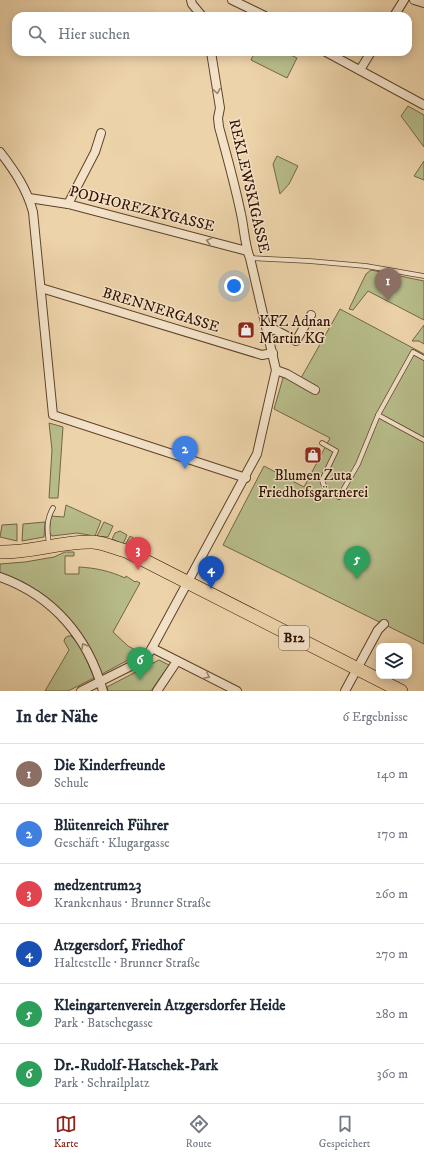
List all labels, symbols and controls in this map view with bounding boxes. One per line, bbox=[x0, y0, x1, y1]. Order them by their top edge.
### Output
search box bbox=[12, 12, 412, 56]
icon: search bbox=[26, 23, 48, 45]
text: Hier suchen bbox=[58, 25, 130, 44]
one-way arrow bbox=[212, 87, 221, 94]
street label: REKLEWSKIGASSE bbox=[224, 117, 274, 255]
street label: PODHOREZKYGASSE bbox=[67, 182, 217, 236]
one-way arrow bbox=[206, 237, 213, 246]
pin: 1 bbox=[375, 268, 401, 301]
your location bbox=[224, 276, 244, 296]
street label: BRENNERGASSE bbox=[100, 283, 222, 337]
place label: KFZ Adnan Martin KG bbox=[259, 312, 331, 348]
shop icon: KFZ Adnan Martin KG bbox=[236, 320, 256, 340]
pin: 2 bbox=[172, 436, 198, 469]
shop icon: Blumen Zuta Friedhofsgärtnerei bbox=[303, 445, 323, 465]
place label: Blumen Zuta Friedhofsgärtnerei bbox=[258, 466, 368, 502]
pin: 3 bbox=[125, 537, 151, 570]
pin: 5 bbox=[344, 546, 370, 579]
pin: 4 bbox=[198, 556, 224, 589]
road number: B12 bbox=[279, 626, 309, 650]
one-way arrow bbox=[81, 643, 89, 650]
map controls bbox=[376, 643, 412, 679]
button: layers bbox=[376, 643, 412, 679]
pin: 6 bbox=[127, 647, 153, 680]
one-way arrow bbox=[203, 671, 210, 679]
text: In der Nähe bbox=[16, 706, 98, 728]
text: 6 Ergebnisse bbox=[342, 709, 408, 725]
text: Die Kinderfreunde bbox=[54, 756, 165, 775]
text: 1 bbox=[27, 766, 31, 782]
text: 140 m bbox=[376, 766, 408, 782]
text: Schule bbox=[54, 775, 89, 791]
text: Blütenreich Führer bbox=[54, 816, 169, 835]
text: 2 bbox=[26, 826, 32, 842]
text: 170 m bbox=[377, 826, 408, 842]
text: Geschäft · Klugargasse bbox=[54, 835, 170, 851]
text: medzentrum23 bbox=[54, 876, 141, 895]
text: 3 bbox=[27, 886, 31, 902]
text: 260 m bbox=[375, 886, 408, 902]
text: Krankenhaus · Brunner Straße bbox=[54, 895, 211, 911]
text: Atzgersdorf, Friedhof bbox=[54, 936, 183, 955]
text: 4 bbox=[25, 946, 33, 962]
text: 270 m bbox=[376, 946, 408, 962]
text: Haltestelle · Brunner Straße bbox=[54, 955, 200, 971]
text: Kleingartenverein Atzgersdorfer Heide bbox=[54, 996, 286, 1015]
text: 5 bbox=[26, 1006, 32, 1022]
text: 280 m bbox=[376, 1006, 408, 1022]
text: Park · Batschegasse bbox=[54, 1015, 153, 1031]
text: Dr.-Rudolf-Hatschek-Park bbox=[54, 1056, 218, 1075]
text: 6 bbox=[26, 1066, 32, 1082]
text: 360 m bbox=[377, 1066, 408, 1082]
text: Park · Schrailplatz bbox=[54, 1075, 150, 1091]
tab: Karte bbox=[54, 1113, 78, 1151]
tab: Route bbox=[186, 1113, 212, 1151]
tab: Gespeichert bbox=[319, 1113, 370, 1151]

